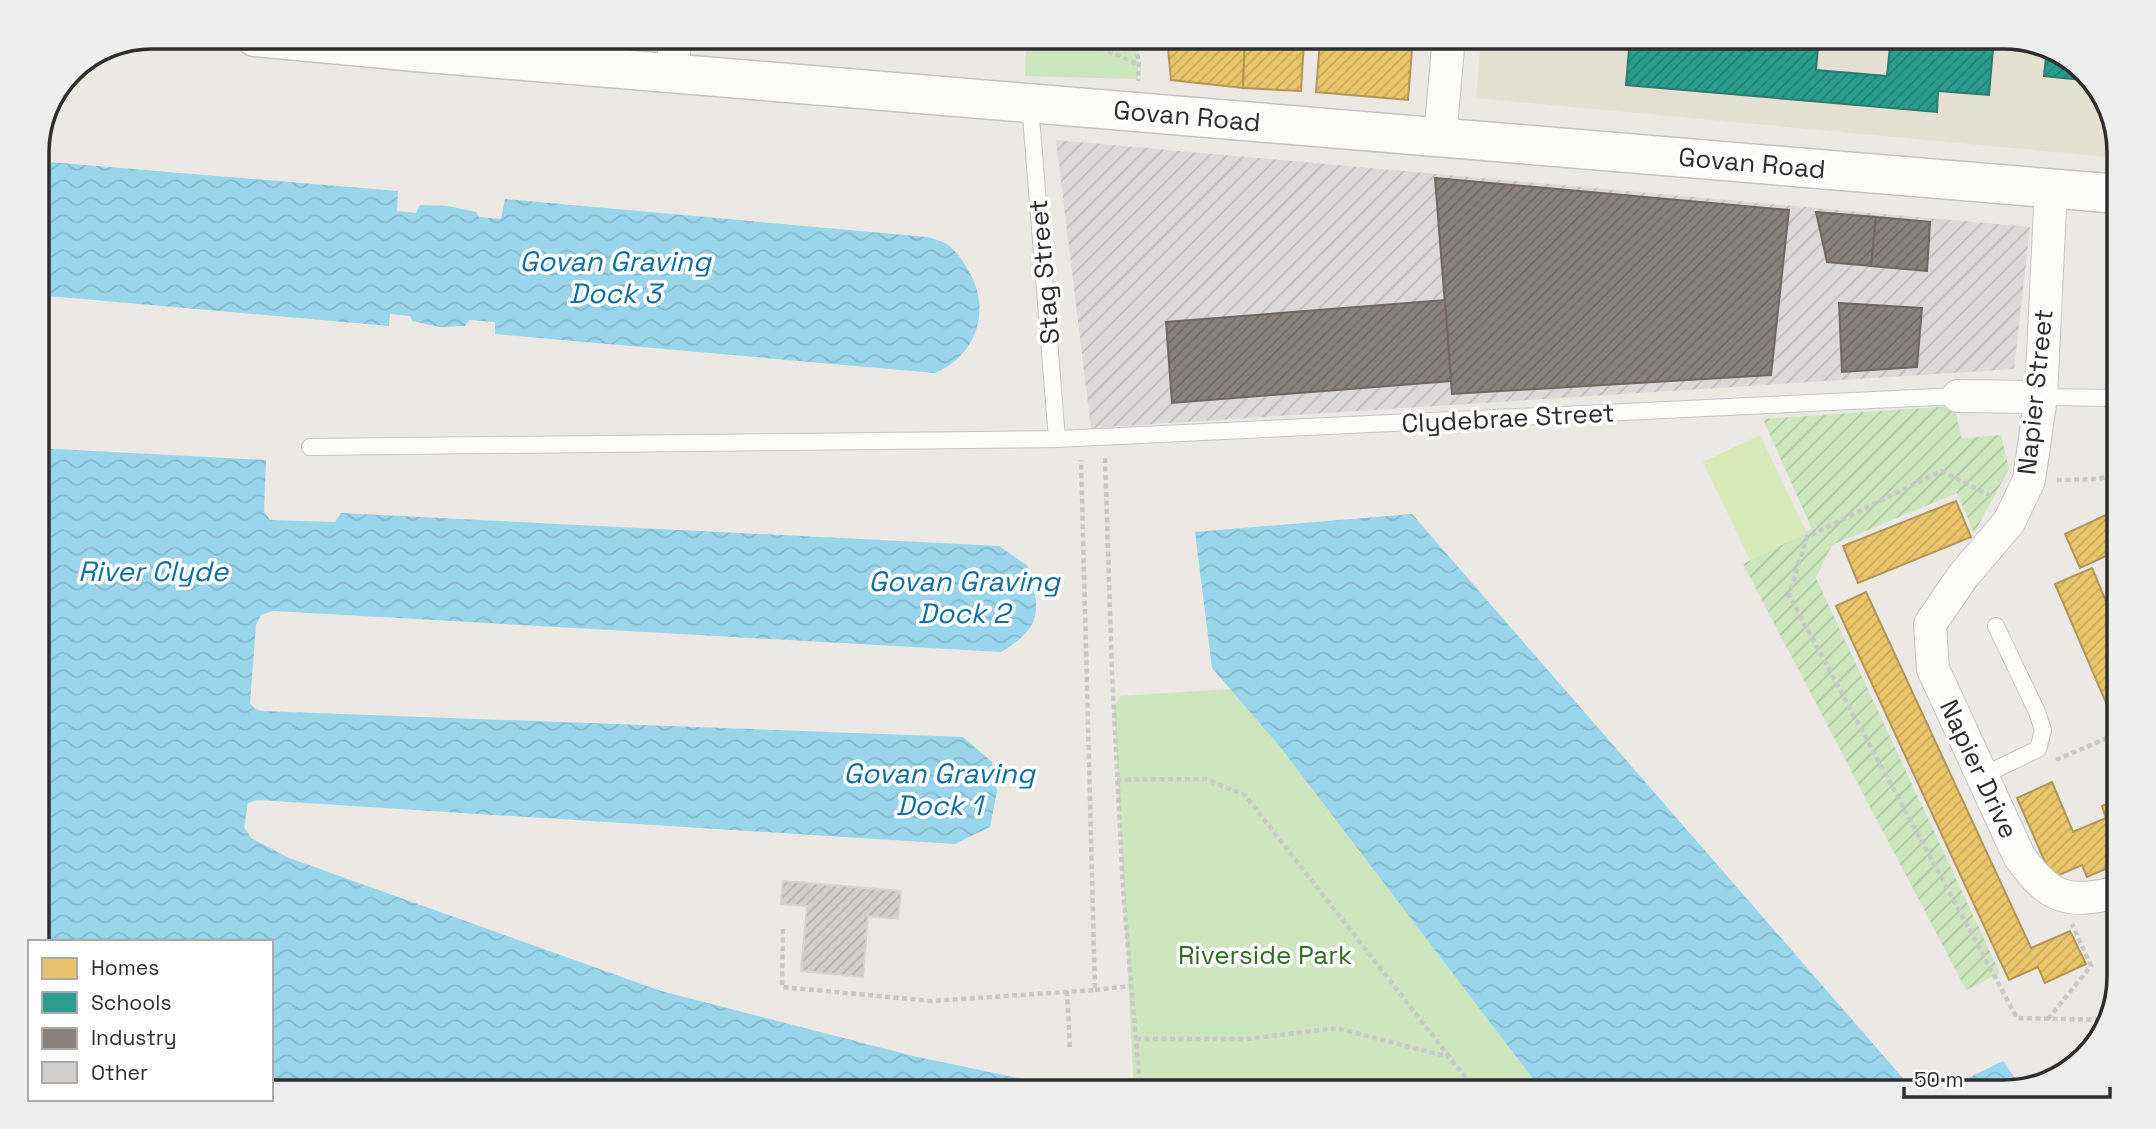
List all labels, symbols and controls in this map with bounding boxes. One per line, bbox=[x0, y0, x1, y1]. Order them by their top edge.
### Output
street label: Govan Road bbox=[1112, 93, 1262, 139]
street label: Govan Road bbox=[1677, 140, 1827, 186]
street label: Stag Street bbox=[1021, 198, 1067, 346]
water label: Govan Graving Dock 3 bbox=[519, 243, 713, 311]
street label: Napier Street bbox=[2009, 307, 2061, 477]
street label: Clydebrae Street bbox=[1401, 395, 1615, 441]
water label: River Clyde bbox=[78, 553, 229, 589]
water label: Govan Graving Dock 2 bbox=[868, 563, 1062, 631]
street label: Napier Drive bbox=[1932, 694, 2026, 844]
water label: Govan Graving Dock 1 bbox=[843, 755, 1037, 823]
park label: Riverside Park bbox=[1178, 938, 1352, 972]
legend bbox=[28, 940, 273, 1101]
text: Homes bbox=[91, 954, 159, 981]
text: Schools bbox=[91, 989, 171, 1016]
text: Industry bbox=[91, 1024, 177, 1051]
scale bar bbox=[1904, 1056, 2110, 1100]
text: Other bbox=[91, 1059, 148, 1086]
text: 50 m bbox=[1914, 1066, 1964, 1093]

